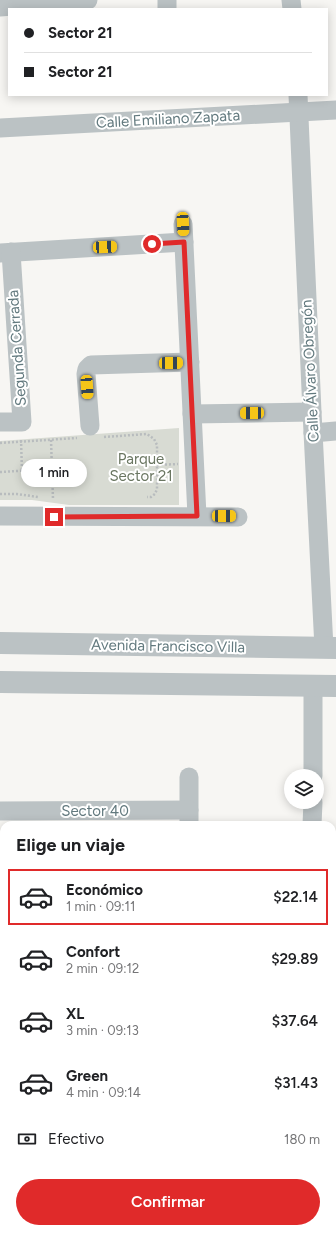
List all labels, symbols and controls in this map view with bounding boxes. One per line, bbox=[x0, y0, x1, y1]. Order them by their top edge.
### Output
text: Sector 21 bbox=[48, 24, 113, 42]
text: Sector 21 bbox=[48, 63, 113, 81]
street label: Calle Emiliano Zapata bbox=[95, 106, 241, 132]
car bbox=[176, 212, 190, 236]
route start bbox=[143, 235, 161, 253]
car bbox=[93, 240, 117, 254]
street label: Segunda Cerrada bbox=[4, 289, 30, 407]
street label: Calle Álvaro Obregón bbox=[297, 299, 323, 443]
car bbox=[159, 357, 183, 369]
car bbox=[80, 375, 94, 399]
car bbox=[240, 407, 264, 419]
park label: Parque Sector 21 bbox=[109, 450, 173, 485]
callout: 1 min bbox=[21, 459, 87, 487]
text: 1 min bbox=[39, 465, 69, 480]
route end bbox=[45, 508, 63, 526]
car bbox=[212, 510, 236, 522]
street label: Avenida Francisco Villa bbox=[91, 636, 245, 656]
map controls bbox=[284, 769, 324, 809]
button: layers bbox=[284, 769, 324, 809]
street label: Sector 40 bbox=[61, 802, 129, 820]
text: Elige un viaje bbox=[16, 834, 125, 856]
icon: car bbox=[18, 879, 54, 915]
text: Económico bbox=[66, 881, 143, 899]
text: $22.14 bbox=[273, 888, 318, 906]
text: 1 min · 09:11 bbox=[66, 899, 135, 914]
icon: car bbox=[18, 941, 54, 977]
text: Confort bbox=[66, 943, 120, 961]
text: $29.89 bbox=[271, 950, 318, 968]
text: 2 min · 09:12 bbox=[66, 961, 139, 976]
icon: car bbox=[18, 1003, 54, 1039]
text: XL bbox=[66, 1005, 84, 1023]
text: $37.64 bbox=[272, 1012, 318, 1030]
text: 3 min · 09:13 bbox=[66, 1023, 139, 1038]
icon: car bbox=[18, 1065, 54, 1101]
text: Green bbox=[66, 1067, 108, 1085]
text: $31.43 bbox=[274, 1074, 318, 1092]
text: 4 min · 09:14 bbox=[66, 1085, 141, 1100]
icon: cash bbox=[16, 1128, 38, 1150]
text: Efectivo bbox=[48, 1130, 104, 1148]
text: 180 m bbox=[284, 1132, 320, 1147]
button: Confirmar bbox=[16, 1179, 320, 1225]

